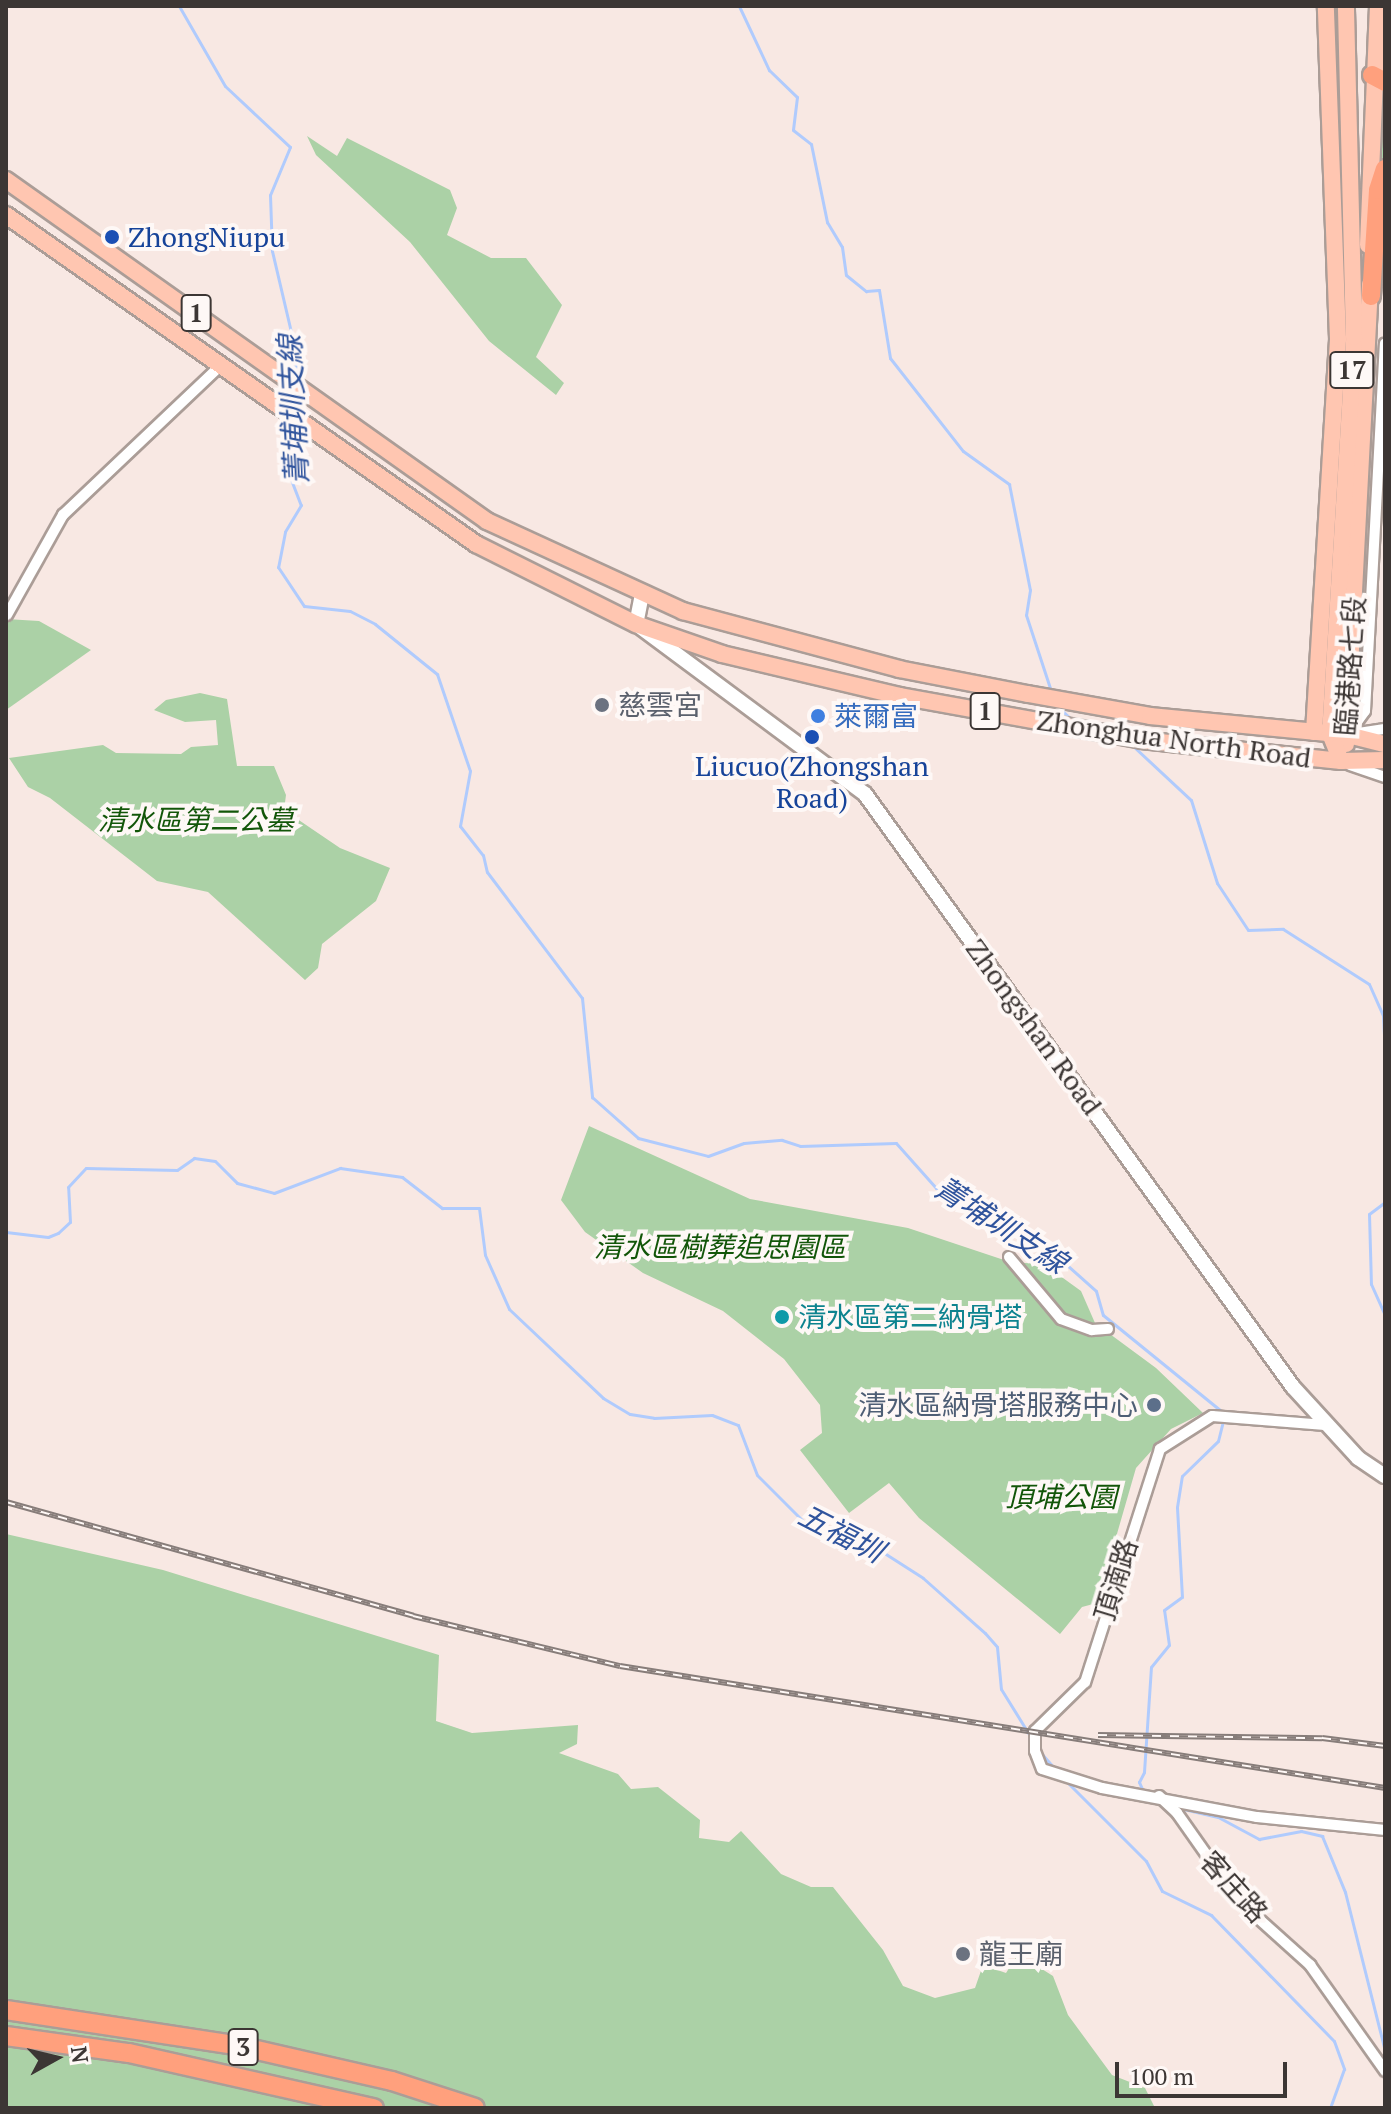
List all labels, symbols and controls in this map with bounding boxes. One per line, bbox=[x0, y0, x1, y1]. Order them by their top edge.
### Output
place label: ZhongNiupu bbox=[128, 220, 285, 254]
marker: ZhongNiupu bbox=[103, 228, 121, 246]
road number: 1 bbox=[180, 291, 212, 335]
water label: 菁埔圳支線 bbox=[271, 334, 315, 486]
road number: 17 bbox=[1328, 348, 1376, 392]
street label: 臨港路七段 bbox=[1328, 595, 1372, 737]
place label: 慈雲宮 bbox=[618, 688, 702, 722]
road number: 1 bbox=[969, 689, 1001, 733]
marker: 慈雲宮 bbox=[593, 696, 611, 714]
place label: 萊爾富 bbox=[834, 699, 918, 733]
street label: Zhonghua North Road bbox=[1035, 703, 1313, 775]
marker: 萊爾富 bbox=[809, 707, 827, 725]
marker: Liucuo(Zhongshan Road) bbox=[803, 728, 821, 746]
place label: Liucuo(Zhongshan Road) bbox=[695, 749, 929, 815]
park label: 清水區第二公墓 bbox=[98, 803, 294, 837]
street label: Zhongshan Road bbox=[959, 933, 1109, 1121]
water label: 菁埔圳支線 bbox=[928, 1169, 1074, 1281]
park label: 清水區樹葬追思園區 bbox=[594, 1230, 846, 1264]
place label: 清水區第二納骨塔 bbox=[798, 1300, 1022, 1334]
marker: 清水區第二納骨塔 bbox=[773, 1308, 791, 1326]
place label: 清水區納骨塔服務中心 bbox=[858, 1388, 1138, 1422]
marker: 清水區納骨塔服務中心 bbox=[1145, 1396, 1163, 1414]
park label: 頂埔公園 bbox=[1005, 1480, 1117, 1514]
water label: 五福圳 bbox=[793, 1497, 889, 1569]
street label: 頂湳路 bbox=[1088, 1535, 1144, 1625]
street label: 客庄路 bbox=[1193, 1845, 1275, 1929]
place label: 龍王廟 bbox=[979, 1937, 1063, 1971]
marker: 龍王廟 bbox=[954, 1945, 972, 1963]
north arrow bbox=[16, 2018, 96, 2098]
road number: 3 bbox=[227, 2025, 259, 2069]
text: N bbox=[65, 2044, 96, 2065]
scale bar bbox=[1119, 2046, 1291, 2096]
text: 100 m bbox=[1129, 2060, 1194, 2092]

